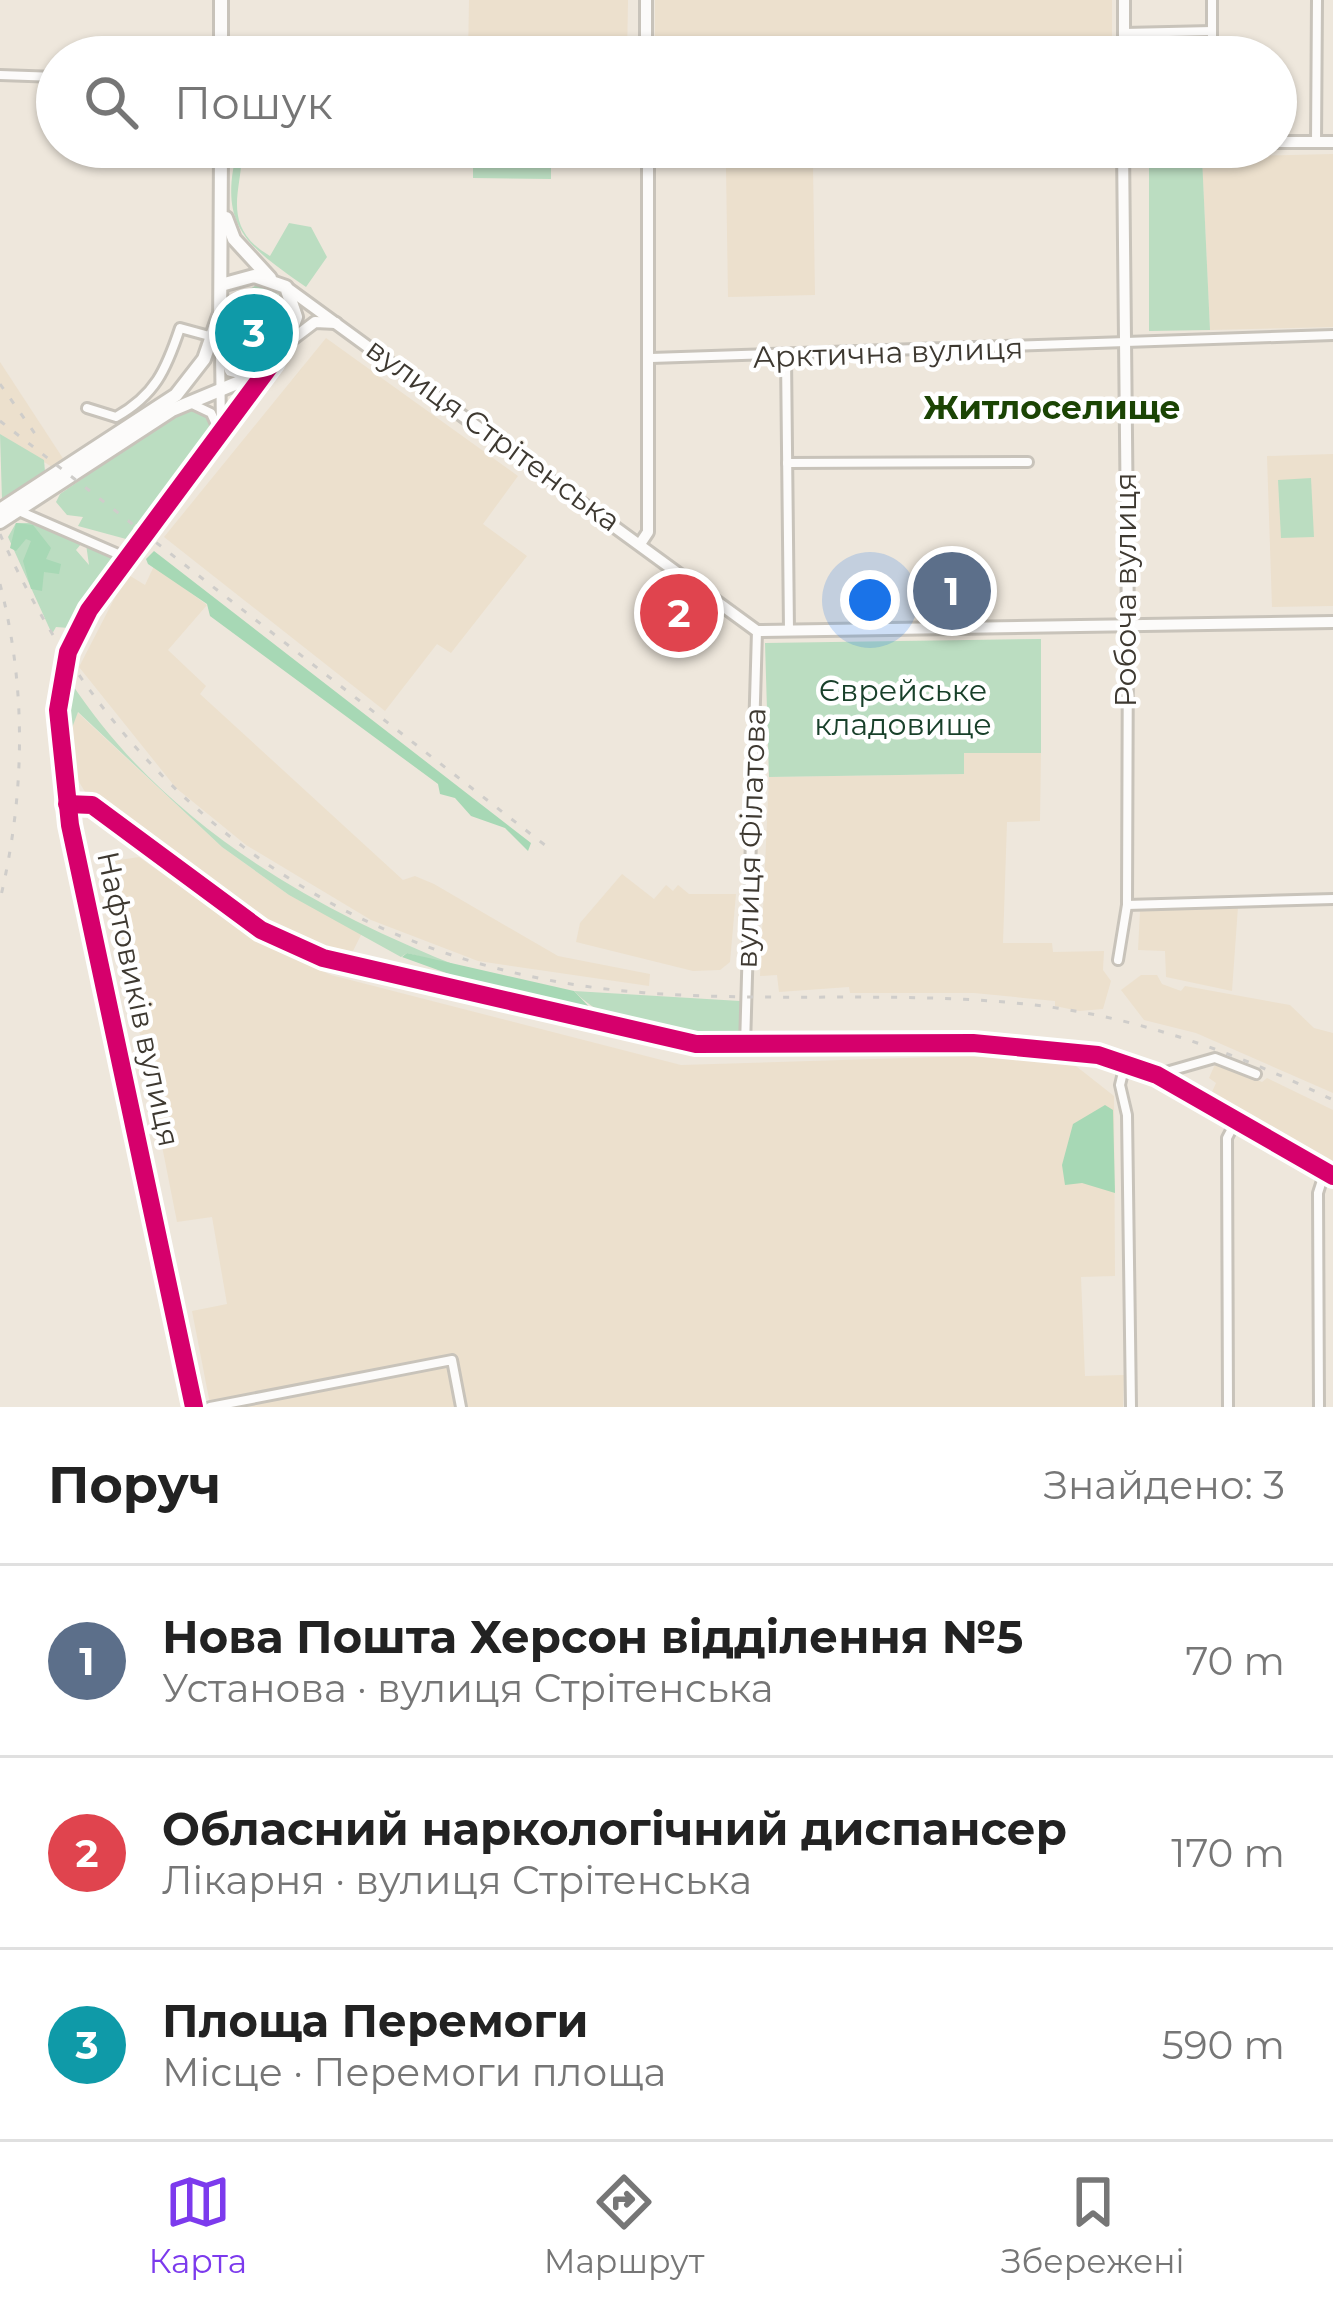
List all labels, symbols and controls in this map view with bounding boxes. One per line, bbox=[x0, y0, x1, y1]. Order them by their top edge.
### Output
search box bbox=[36, 36, 1297, 168]
icon: search bbox=[78, 69, 144, 135]
text: Пошук bbox=[174, 75, 333, 130]
pin: 3 bbox=[215, 288, 293, 378]
street label: Арктична вулиця bbox=[752, 329, 1024, 376]
street label: вулиця Стрітенська bbox=[359, 330, 628, 539]
district label: Житлоселище bbox=[923, 387, 1181, 427]
street label: Робоча вулиця bbox=[1107, 473, 1144, 707]
pin: 1 bbox=[913, 546, 991, 636]
pin: 2 bbox=[640, 568, 718, 658]
your location bbox=[840, 570, 900, 630]
park label: Єврейське кладовище bbox=[814, 672, 992, 743]
street label: вулиця Філатова bbox=[727, 707, 774, 969]
street label: Нафтовиків вулиця bbox=[89, 848, 188, 1150]
text: Поруч bbox=[48, 1454, 221, 1516]
text: Знайдено: 3 bbox=[1044, 1461, 1285, 1509]
text: Нова Пошта Херсон відділення №5 bbox=[162, 1609, 1023, 1664]
text: 1 bbox=[79, 1637, 95, 1685]
text: 70 m bbox=[1185, 1637, 1285, 1685]
text: Установа · вулиця Стрітенська bbox=[162, 1664, 774, 1712]
text: Обласний наркологічний диспансер bbox=[162, 1801, 1067, 1856]
text: 2 bbox=[75, 1829, 99, 1877]
text: 170 m bbox=[1171, 1829, 1285, 1877]
text: Лікарня · вулиця Стрітенська bbox=[162, 1856, 752, 1904]
text: Площа Перемоги bbox=[162, 1993, 588, 2048]
text: 3 bbox=[75, 2021, 99, 2069]
text: 590 m bbox=[1162, 2021, 1285, 2069]
text: Місце · Перемоги площа bbox=[162, 2048, 666, 2096]
tab: Карта bbox=[148, 2169, 247, 2281]
tab: Маршрут bbox=[544, 2169, 704, 2281]
tab: Збережені bbox=[1001, 2169, 1185, 2281]

